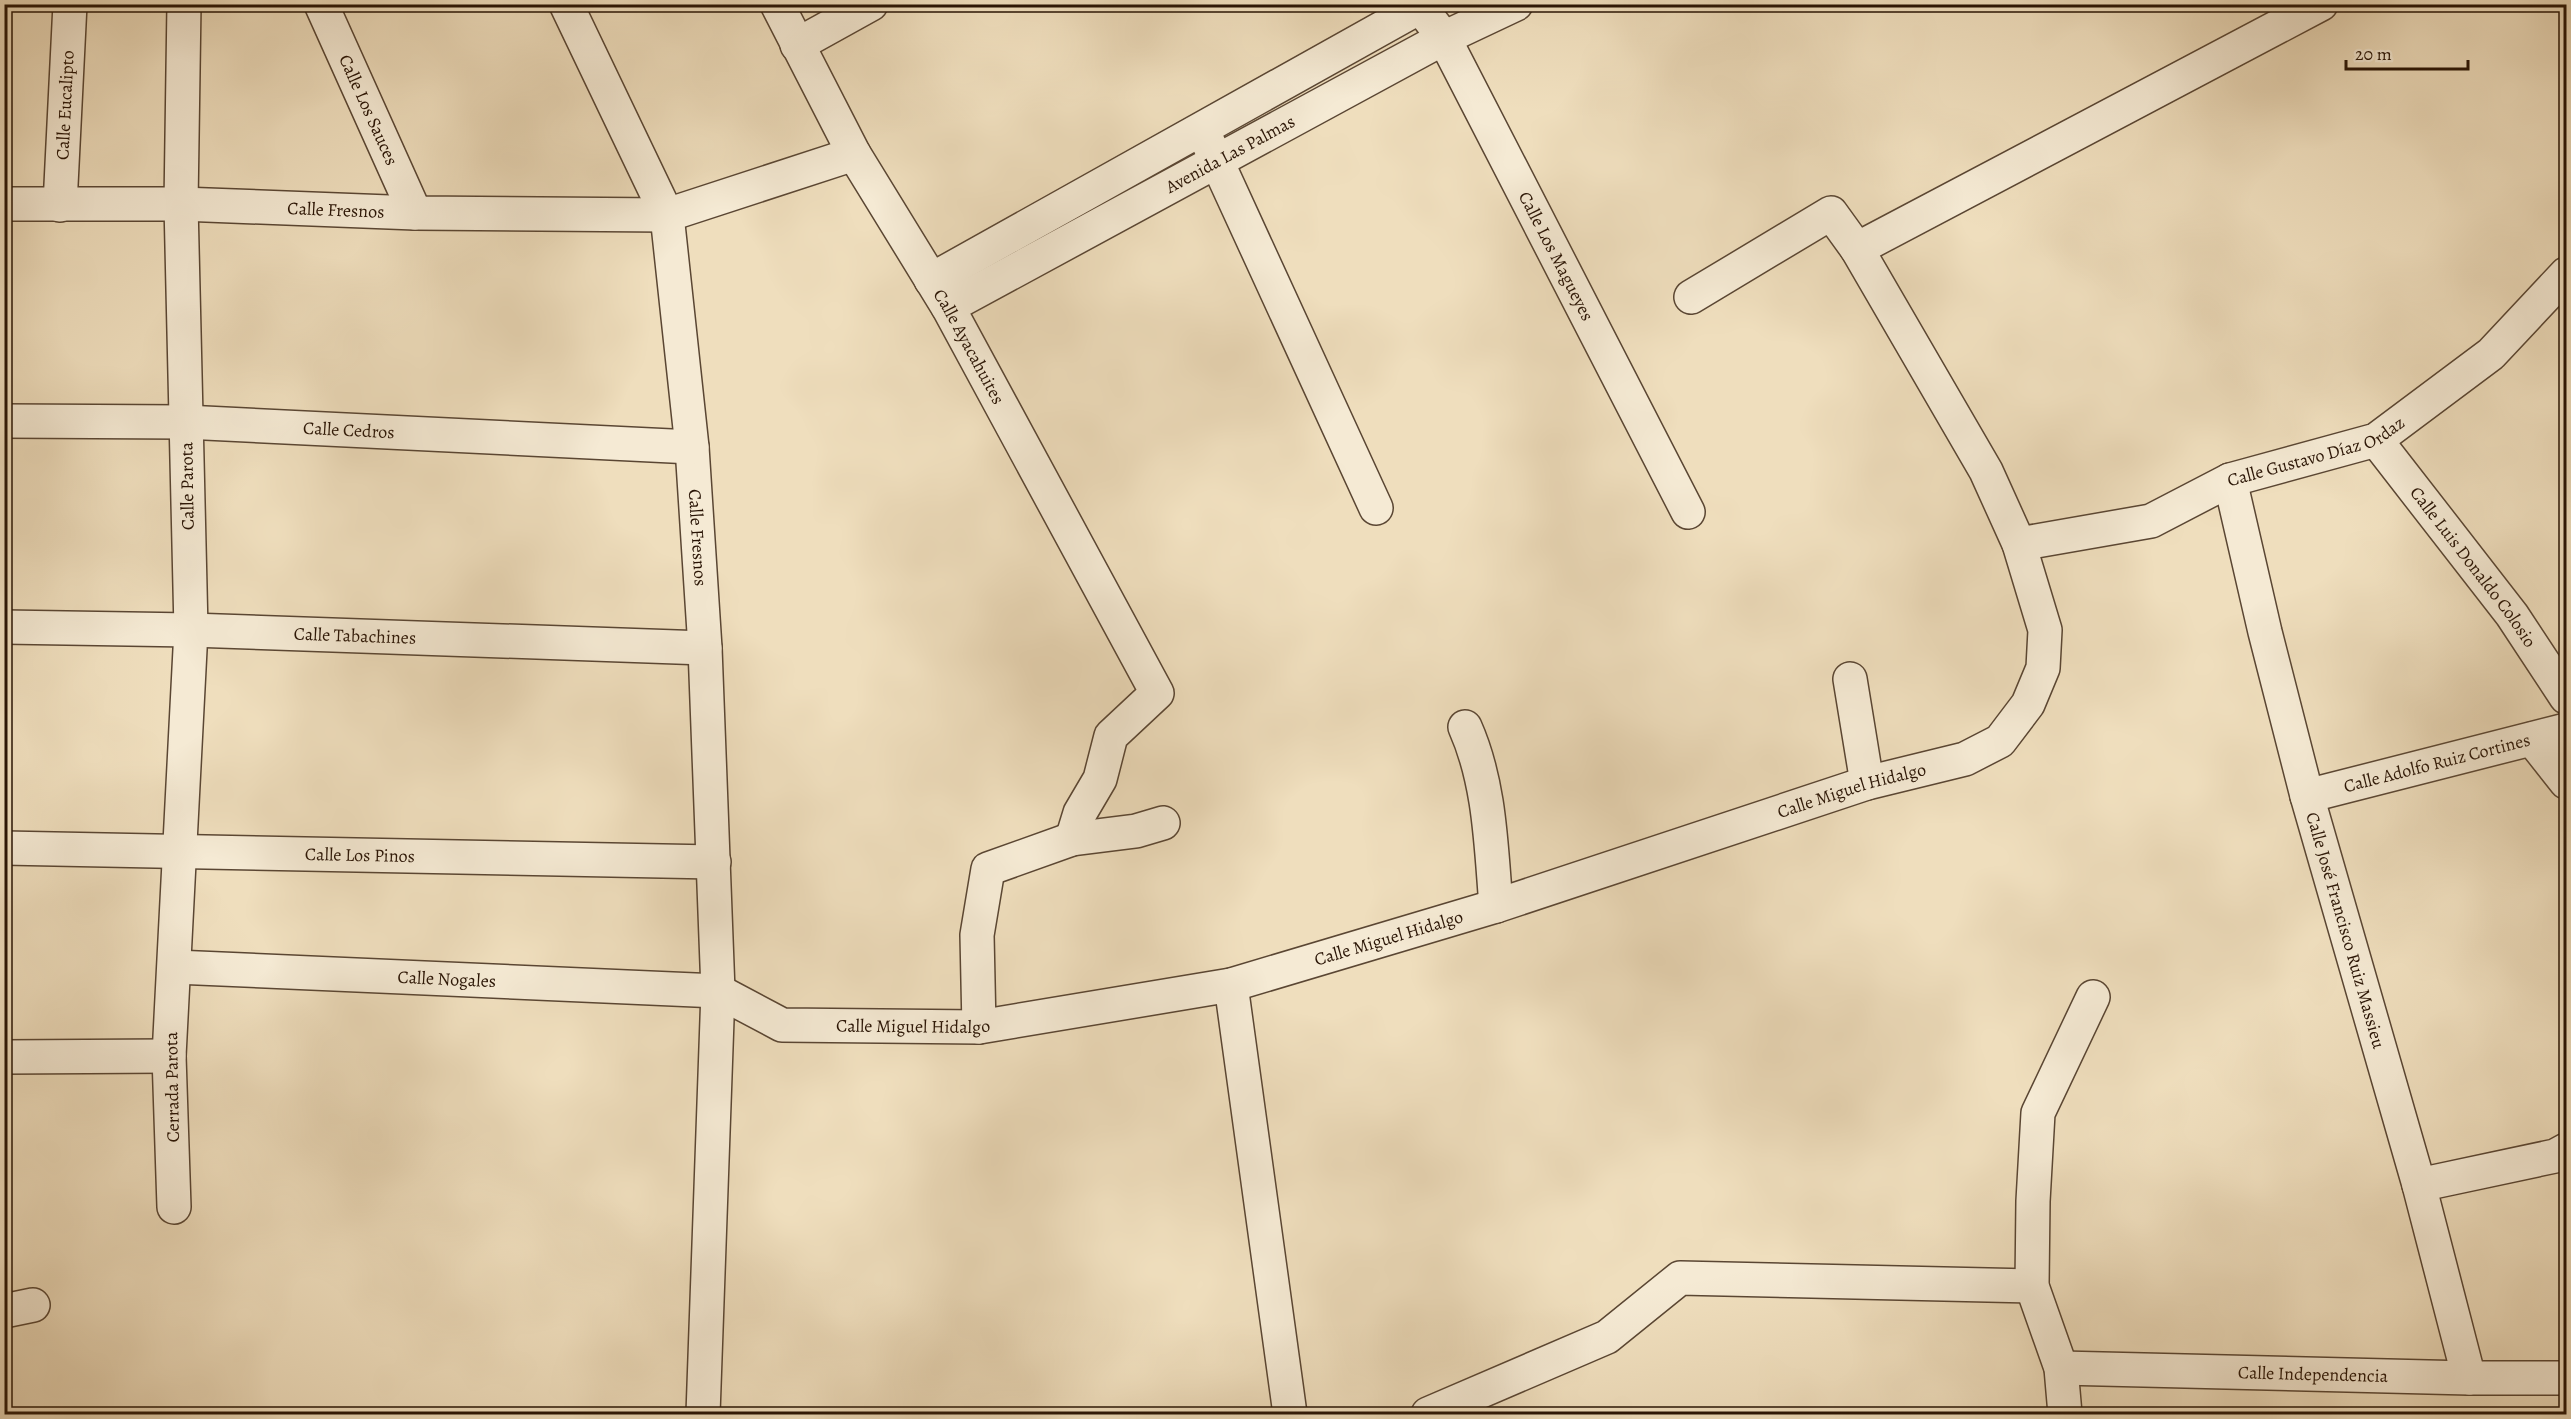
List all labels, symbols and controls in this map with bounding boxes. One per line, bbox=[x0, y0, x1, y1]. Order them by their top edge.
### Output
scale bar bbox=[2346, 33, 2468, 71]
text: 20 m bbox=[2355, 42, 2392, 66]
street label: Calle Eucalipto bbox=[50, 50, 80, 161]
street label: Calle Los Sauces bbox=[333, 51, 404, 169]
street label: Avenida Las Palmas bbox=[1160, 109, 1299, 199]
street label: Calle Los Magueyes bbox=[1513, 187, 1600, 325]
street label: Calle Fresnos bbox=[287, 196, 385, 224]
street label: Calle Ayacahuites bbox=[928, 284, 1010, 408]
street label: Calle Gustavo Díaz Ordaz bbox=[2225, 411, 2410, 492]
street label: Calle Cedros bbox=[302, 416, 395, 444]
street label: Calle Parota bbox=[174, 441, 200, 530]
street label: Calle Luis Donaldo Colosio bbox=[2405, 482, 2542, 652]
street label: Calle Fresnos bbox=[683, 488, 713, 587]
street label: Calle Tabachines bbox=[293, 622, 417, 650]
street label: Calle Adolfo Ruiz Cortines bbox=[2341, 728, 2533, 798]
street label: Calle Miguel Hidalgo bbox=[1774, 757, 1928, 824]
street label: Calle José Francisco Ruiz Massieu bbox=[2300, 809, 2391, 1052]
street label: Calle Los Pinos bbox=[305, 842, 415, 868]
street label: Calle Miguel Hidalgo bbox=[1311, 904, 1466, 972]
street label: Calle Nogales bbox=[397, 965, 497, 993]
street label: Calle Miguel Hidalgo bbox=[836, 1013, 992, 1039]
street label: Cerrada Parota bbox=[159, 1031, 185, 1142]
street label: Calle Independencia bbox=[2238, 1360, 2389, 1388]

